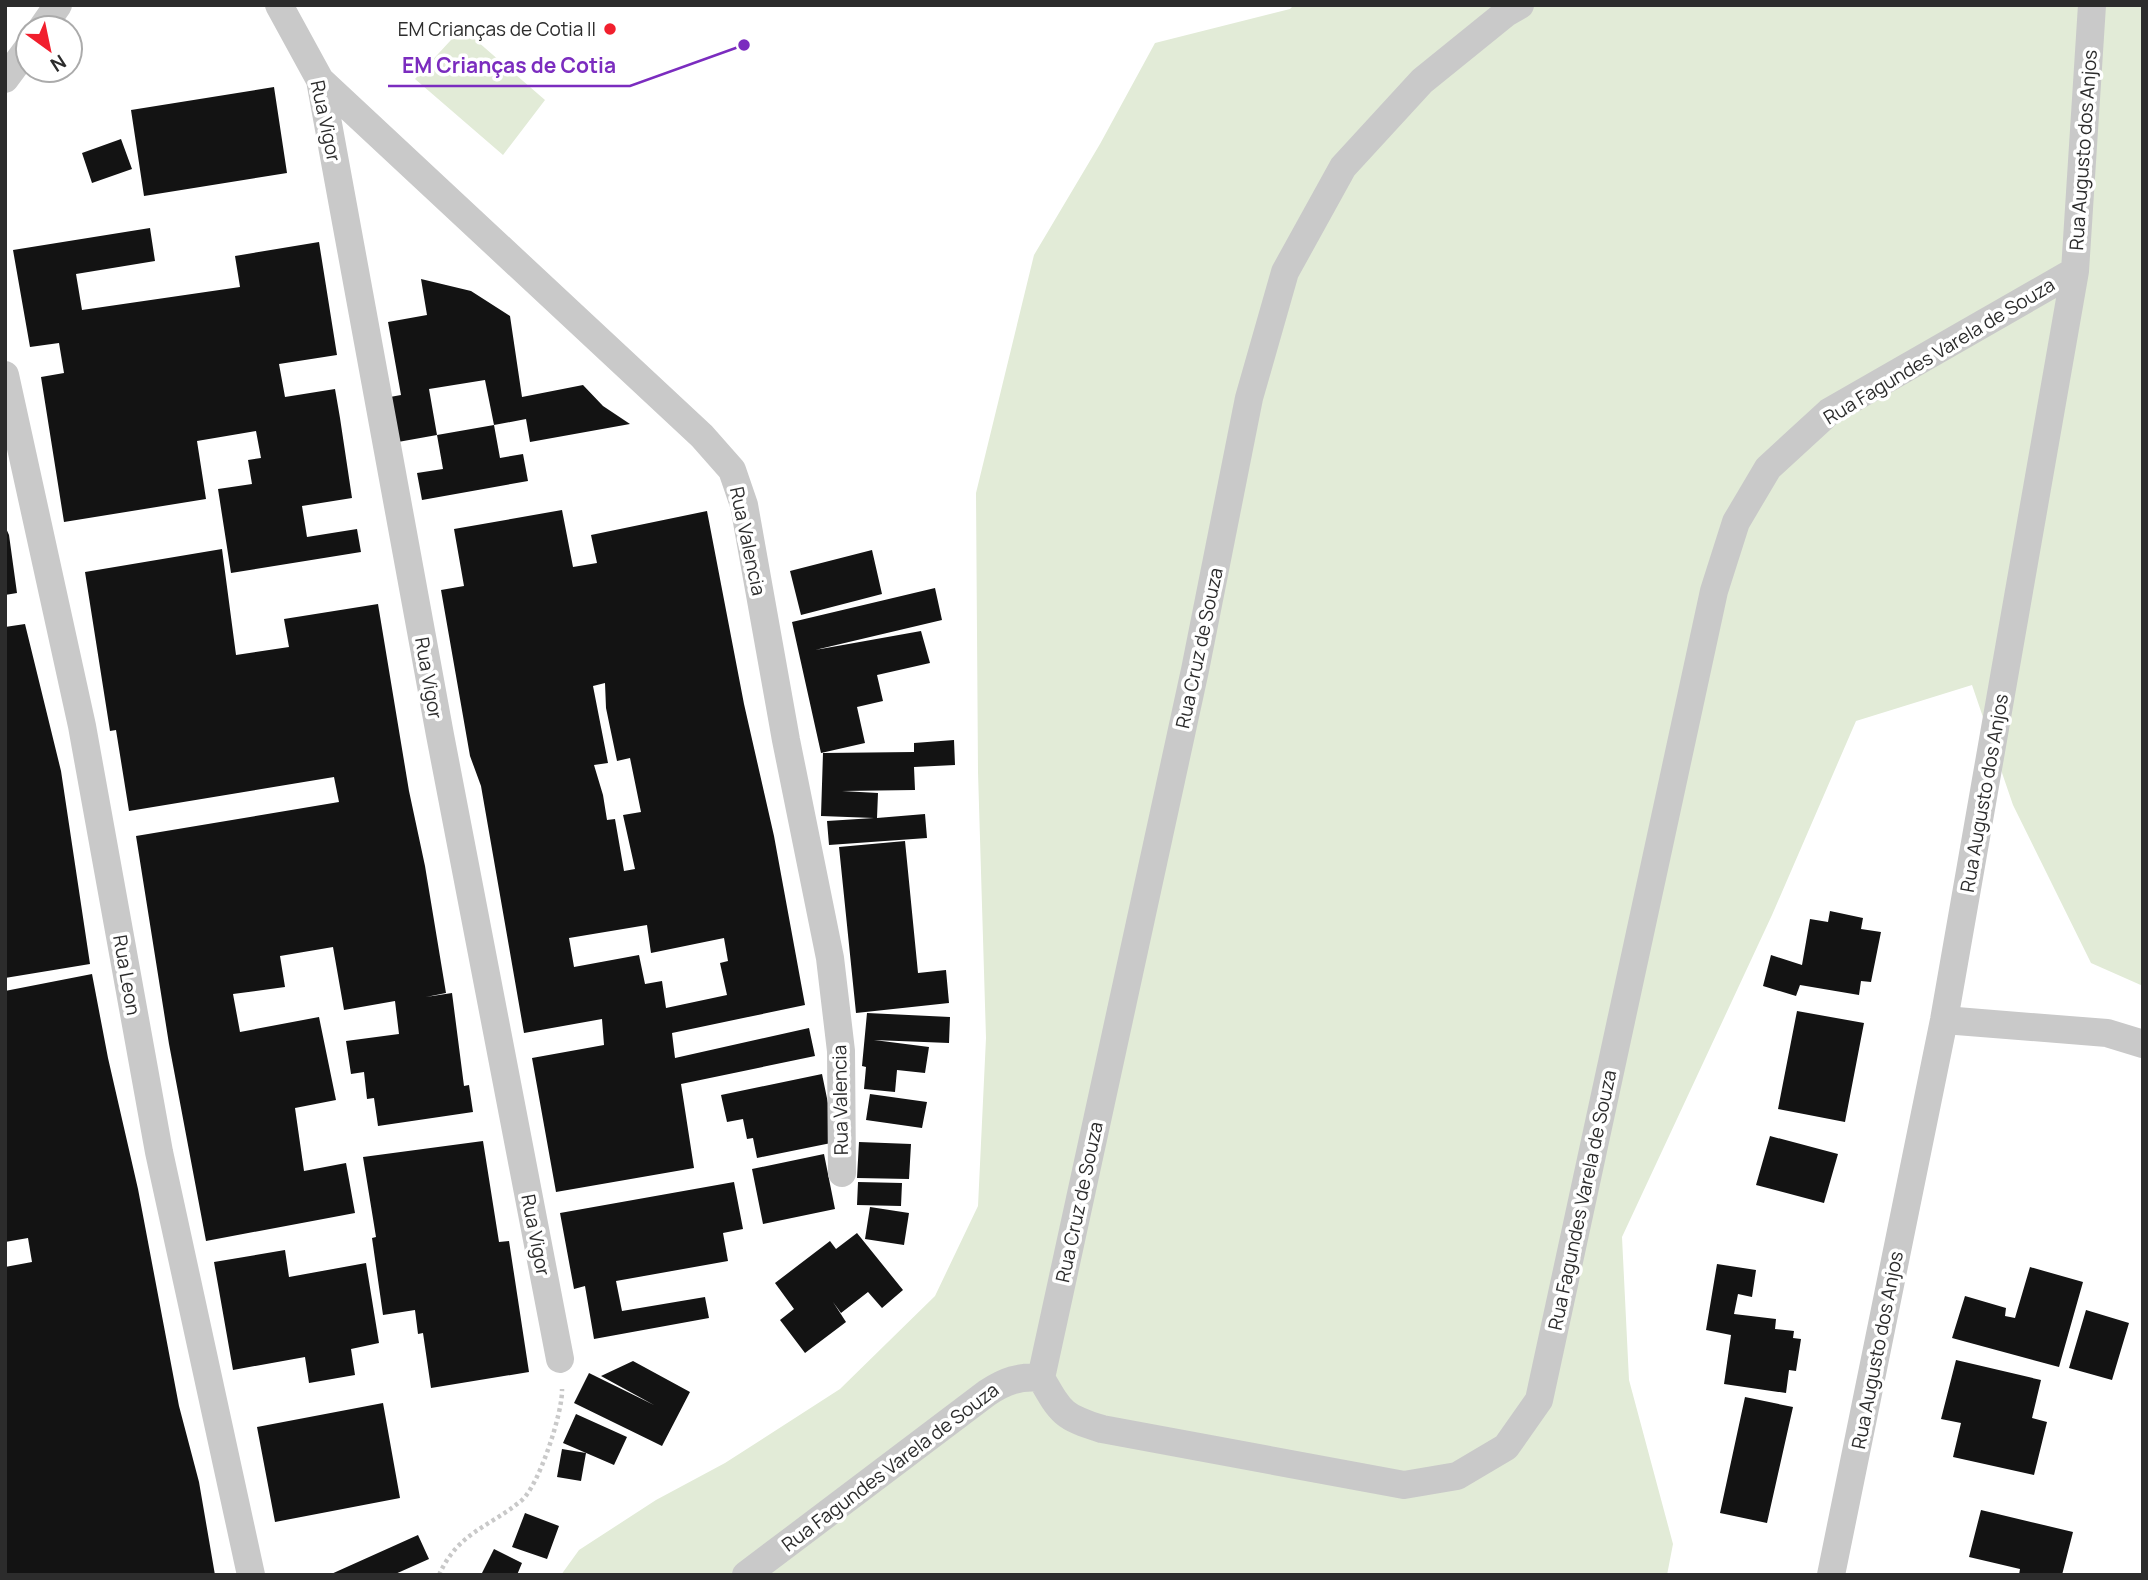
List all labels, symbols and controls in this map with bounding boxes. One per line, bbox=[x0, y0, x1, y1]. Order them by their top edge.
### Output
north arrow bbox=[14, 14, 84, 84]
place label: EM Crianças de Cotia II bbox=[398, 16, 596, 42]
marker: EM Crianças de Cotia II bbox=[602, 21, 618, 37]
callout: EM Crianças de Cotia bbox=[388, 44, 630, 86]
text: N bbox=[45, 49, 71, 78]
street label: Rua Augusto dos Anjos bbox=[2063, 49, 2103, 251]
text: EM Crianças de Cotia bbox=[402, 51, 616, 79]
street label: Rua Vigor bbox=[305, 78, 347, 164]
street label: Rua Fagundes Varela de Souza bbox=[1819, 272, 2059, 430]
street label: Rua Valencia bbox=[724, 484, 772, 598]
street label: Rua Cruz de Souza bbox=[1169, 565, 1229, 731]
street label: Rua Vigor bbox=[409, 635, 449, 721]
street label: Rua Augusto dos Anjos bbox=[1954, 692, 2014, 894]
street label: Rua Leon bbox=[107, 933, 147, 1017]
street label: Rua Valencia bbox=[826, 1045, 854, 1155]
street label: Rua Fagundes Varela de Souza bbox=[1542, 1067, 1622, 1333]
street label: Rua Cruz de Souza bbox=[1049, 1119, 1109, 1285]
street label: Rua Vigor bbox=[515, 1192, 557, 1278]
street label: Rua Augusto dos Anjos bbox=[1845, 1249, 1909, 1451]
street label: Rua Fagundes Varela de Souza bbox=[776, 1377, 1004, 1557]

